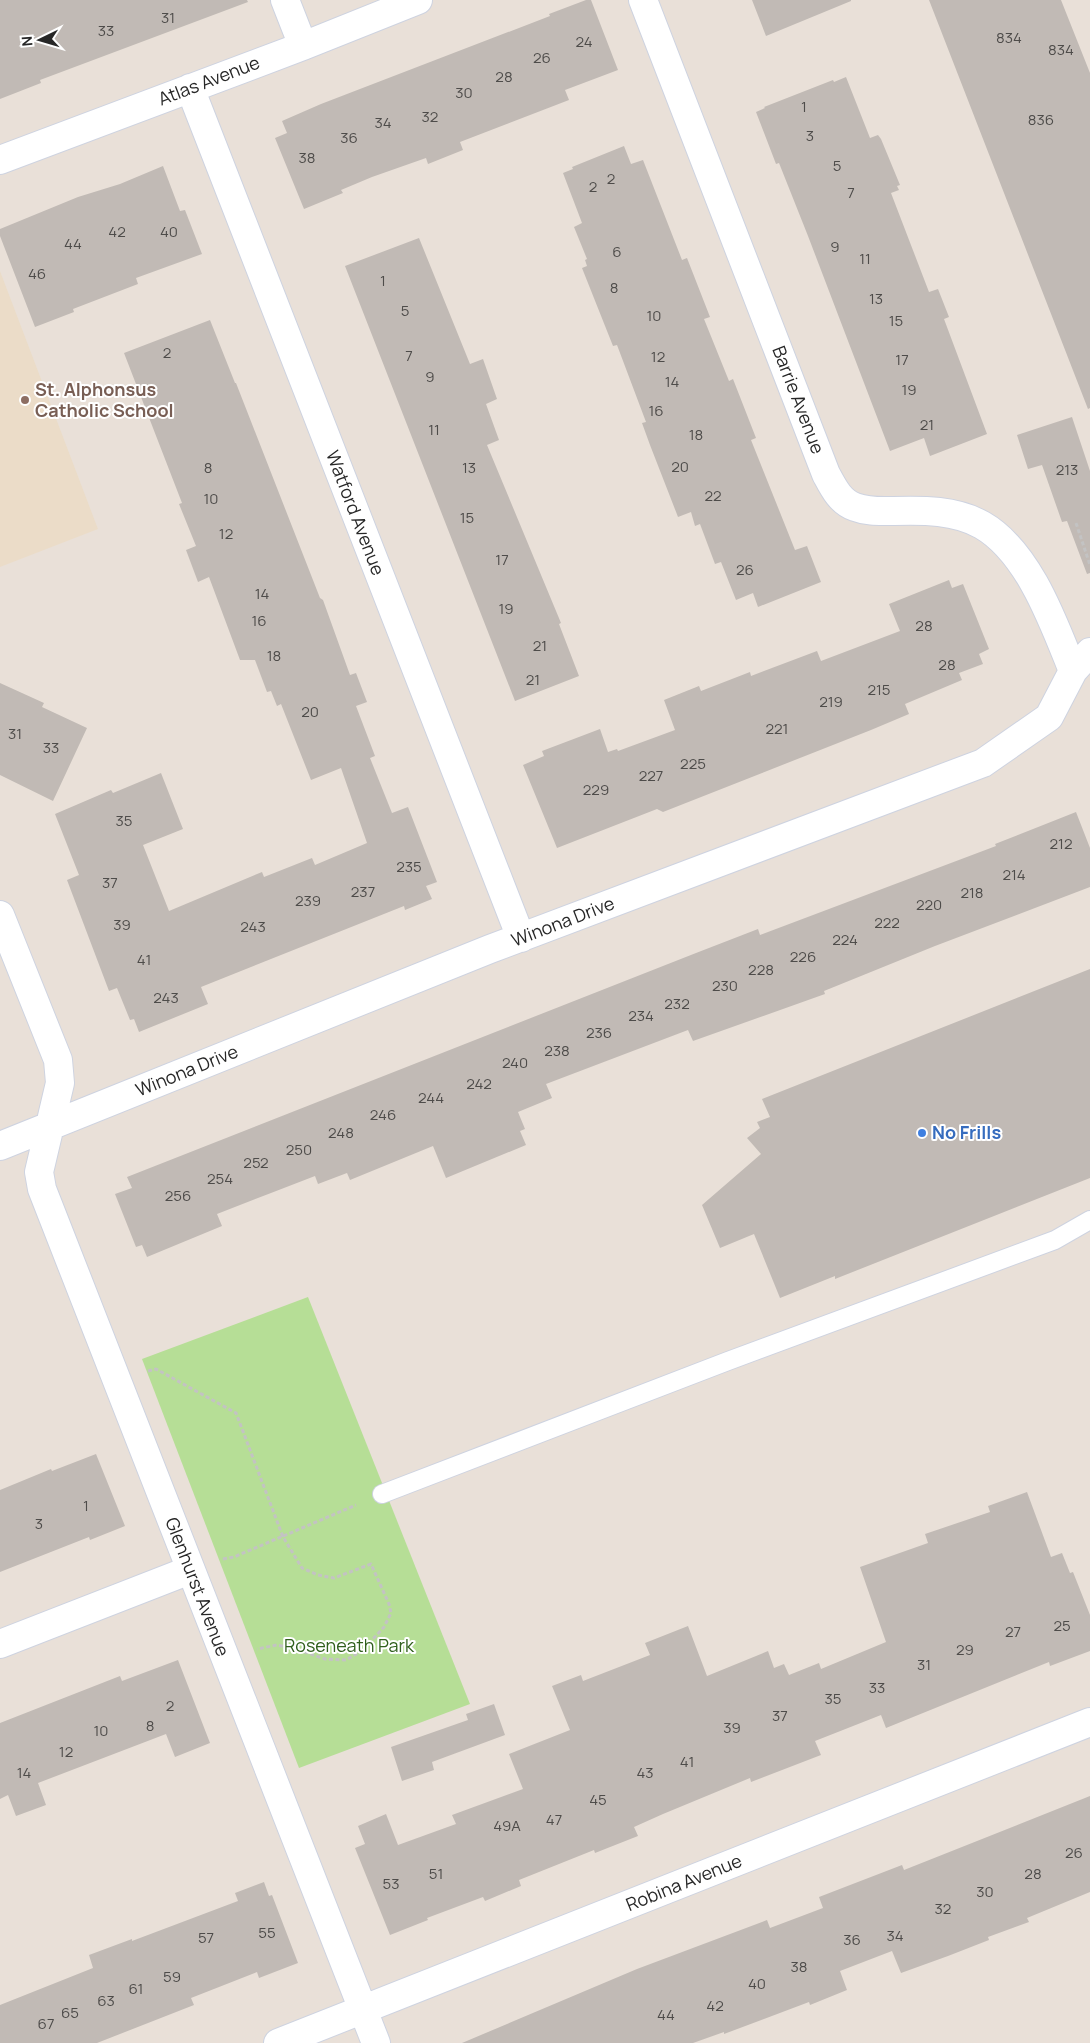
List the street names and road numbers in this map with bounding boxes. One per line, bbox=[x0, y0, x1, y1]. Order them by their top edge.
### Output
street label: Atlas Avenue bbox=[154, 50, 263, 110]
street label: Barrie Avenue bbox=[767, 342, 831, 457]
street label: Watford Avenue bbox=[321, 447, 391, 579]
street label: Winona Drive bbox=[508, 890, 618, 952]
street label: Winona Drive bbox=[132, 1039, 241, 1101]
street label: Glenhurst Avenue bbox=[160, 1514, 236, 1660]
street label: Robina Avenue bbox=[622, 1848, 745, 1916]

